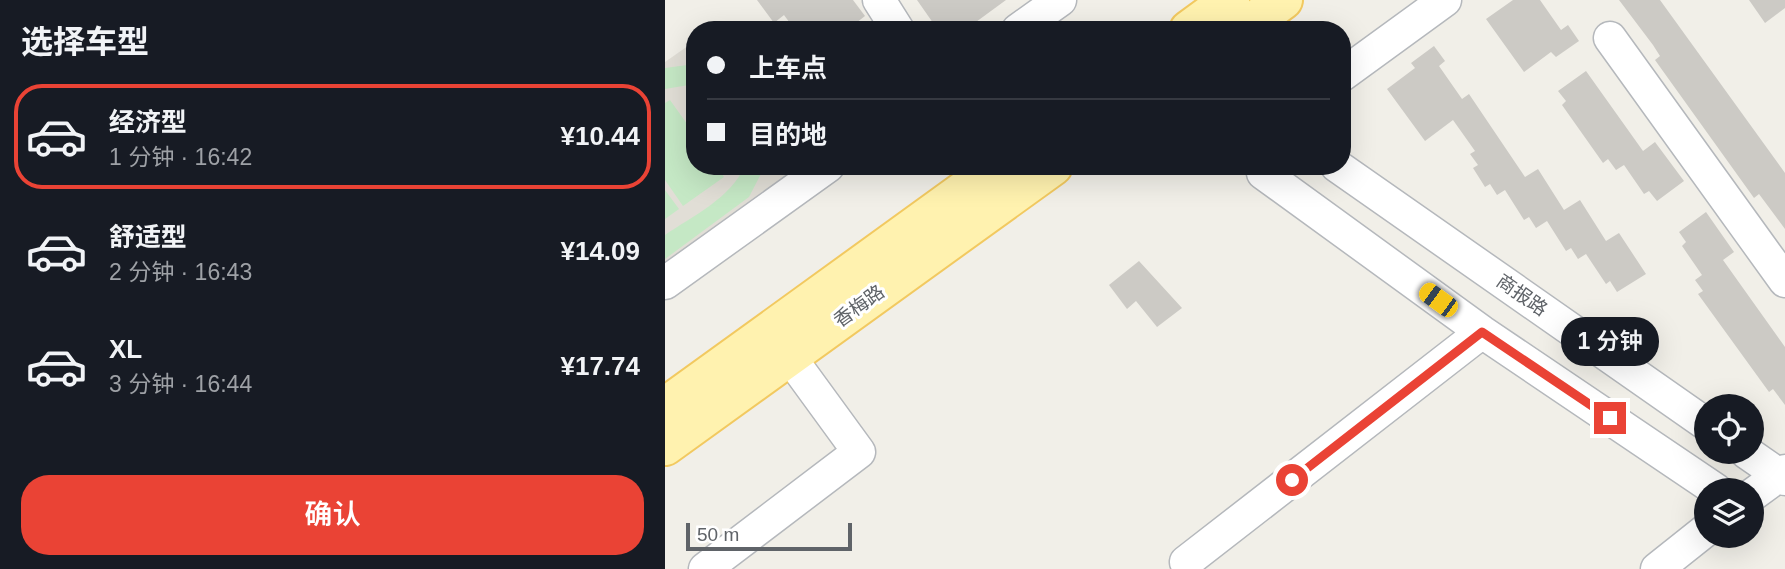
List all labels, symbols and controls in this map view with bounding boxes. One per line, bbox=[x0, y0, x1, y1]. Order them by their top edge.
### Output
text: 选择车型 bbox=[21, 24, 149, 60]
text: 上车点 bbox=[749, 53, 827, 83]
icon: car bbox=[25, 105, 88, 168]
text: 经济型 bbox=[109, 107, 187, 137]
text: 目的地 bbox=[749, 120, 827, 150]
text: ¥10.44 bbox=[560, 121, 640, 151]
text: 1 分钟 · 16:42 bbox=[109, 144, 252, 170]
icon: car bbox=[25, 220, 88, 283]
text: 舒适型 bbox=[109, 222, 187, 252]
text: ¥14.09 bbox=[560, 236, 640, 266]
text: 2 分钟 · 16:43 bbox=[109, 259, 252, 285]
street label: 商报路 bbox=[1493, 270, 1551, 320]
car bbox=[1415, 279, 1462, 321]
street label: 香梅路 bbox=[830, 281, 888, 331]
callout: 1 分钟 bbox=[1561, 316, 1659, 366]
text: 1 分钟 bbox=[1577, 328, 1643, 354]
text: XL bbox=[109, 334, 142, 364]
icon: car bbox=[25, 335, 88, 398]
text: ¥17.74 bbox=[560, 351, 640, 381]
text: 3 分钟 · 16:44 bbox=[109, 371, 252, 397]
map controls bbox=[1694, 394, 1764, 548]
button: locate bbox=[1694, 394, 1764, 464]
route end bbox=[1594, 402, 1626, 434]
route start bbox=[1276, 464, 1308, 496]
button: 确认 bbox=[21, 475, 644, 555]
button: layers bbox=[1694, 478, 1764, 548]
scale bar bbox=[686, 520, 852, 552]
text: 50 m bbox=[697, 524, 739, 545]

